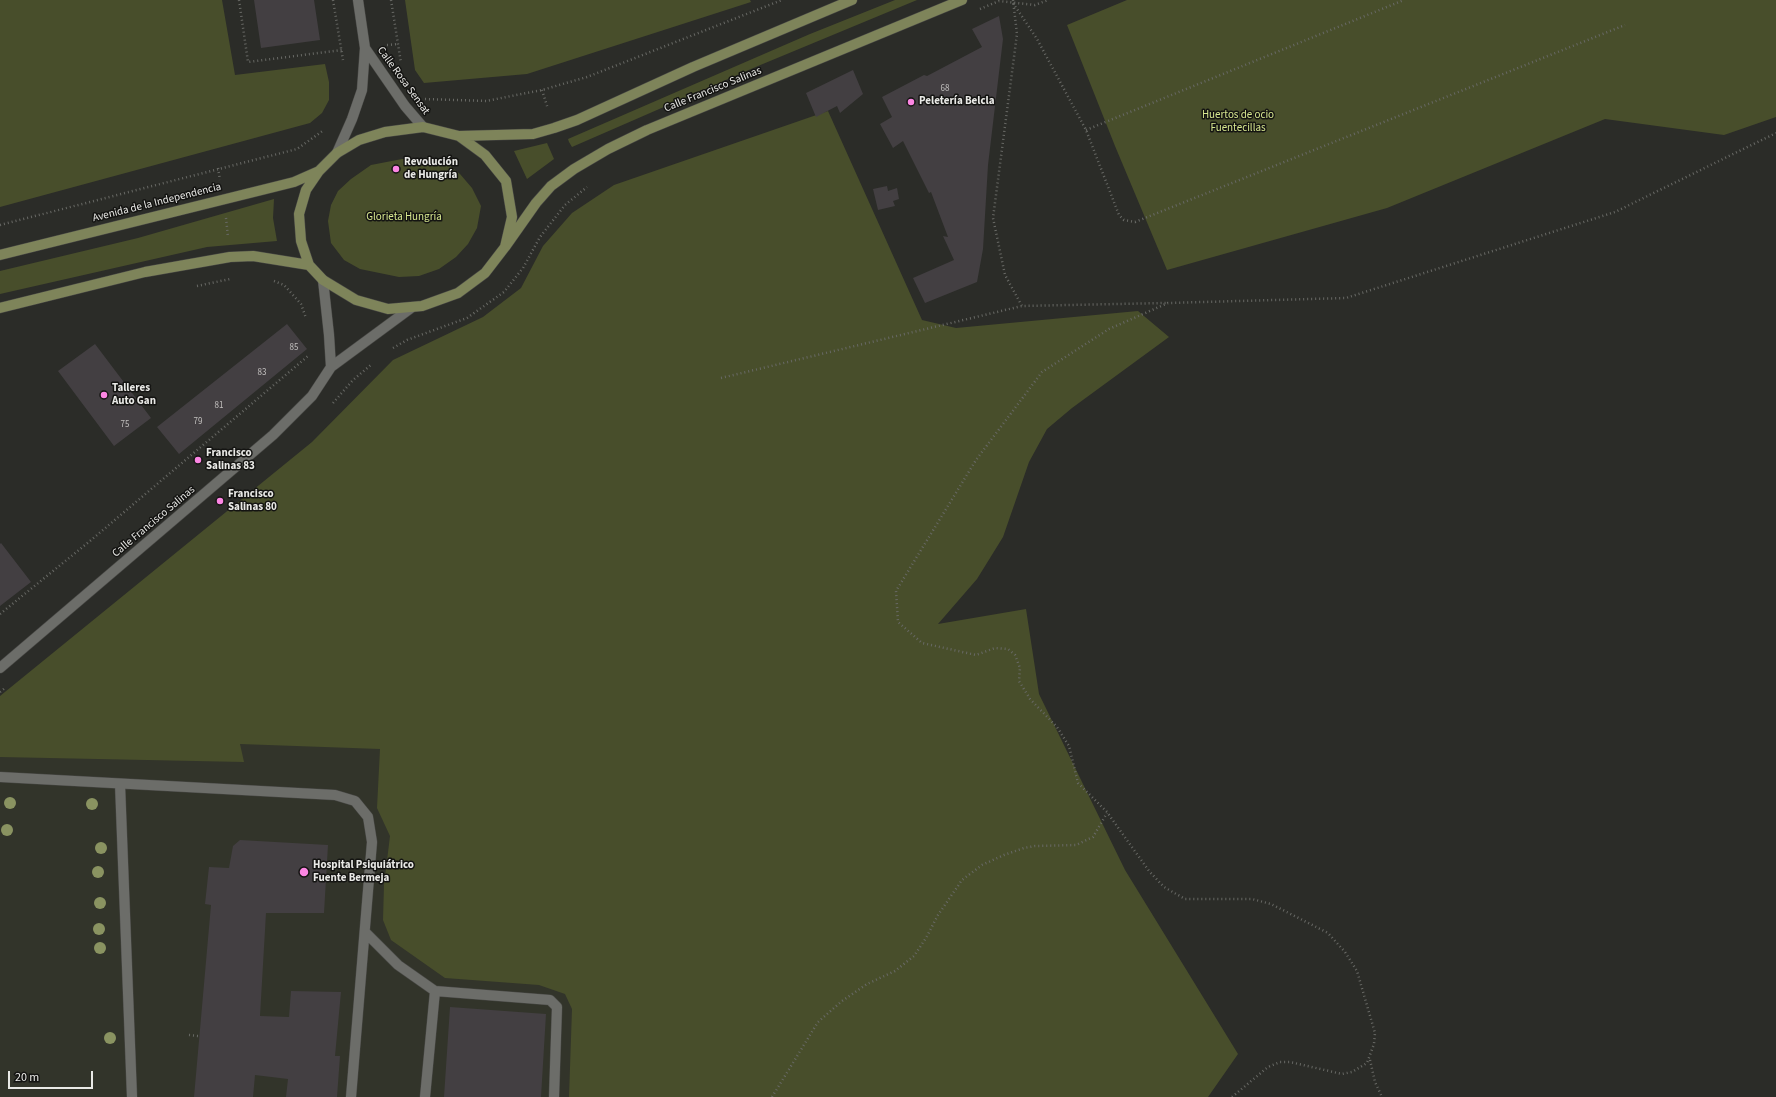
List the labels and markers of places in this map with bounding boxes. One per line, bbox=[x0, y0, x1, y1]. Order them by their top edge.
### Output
place label: Peletería Belcla bbox=[919, 95, 994, 109]
marker: Peletería Belcla bbox=[906, 97, 916, 107]
place label: Revolución de Hungría bbox=[404, 156, 458, 182]
marker: Revolución de Hungría bbox=[391, 164, 401, 174]
place label: Talleres Auto Gan bbox=[112, 382, 156, 408]
marker: Talleres Auto Gan bbox=[99, 390, 109, 400]
place label: Francisco Salinas 83 bbox=[206, 447, 255, 473]
marker: Francisco Salinas 83 bbox=[193, 455, 203, 465]
place label: Francisco Salinas 80 bbox=[228, 488, 277, 514]
marker: Francisco Salinas 80 bbox=[215, 496, 225, 506]
place label: Hospital Psiquiátrico Fuente Bermeja bbox=[313, 859, 414, 885]
marker: Hospital Psiquiátrico Fuente Bermeja bbox=[298, 866, 310, 878]

